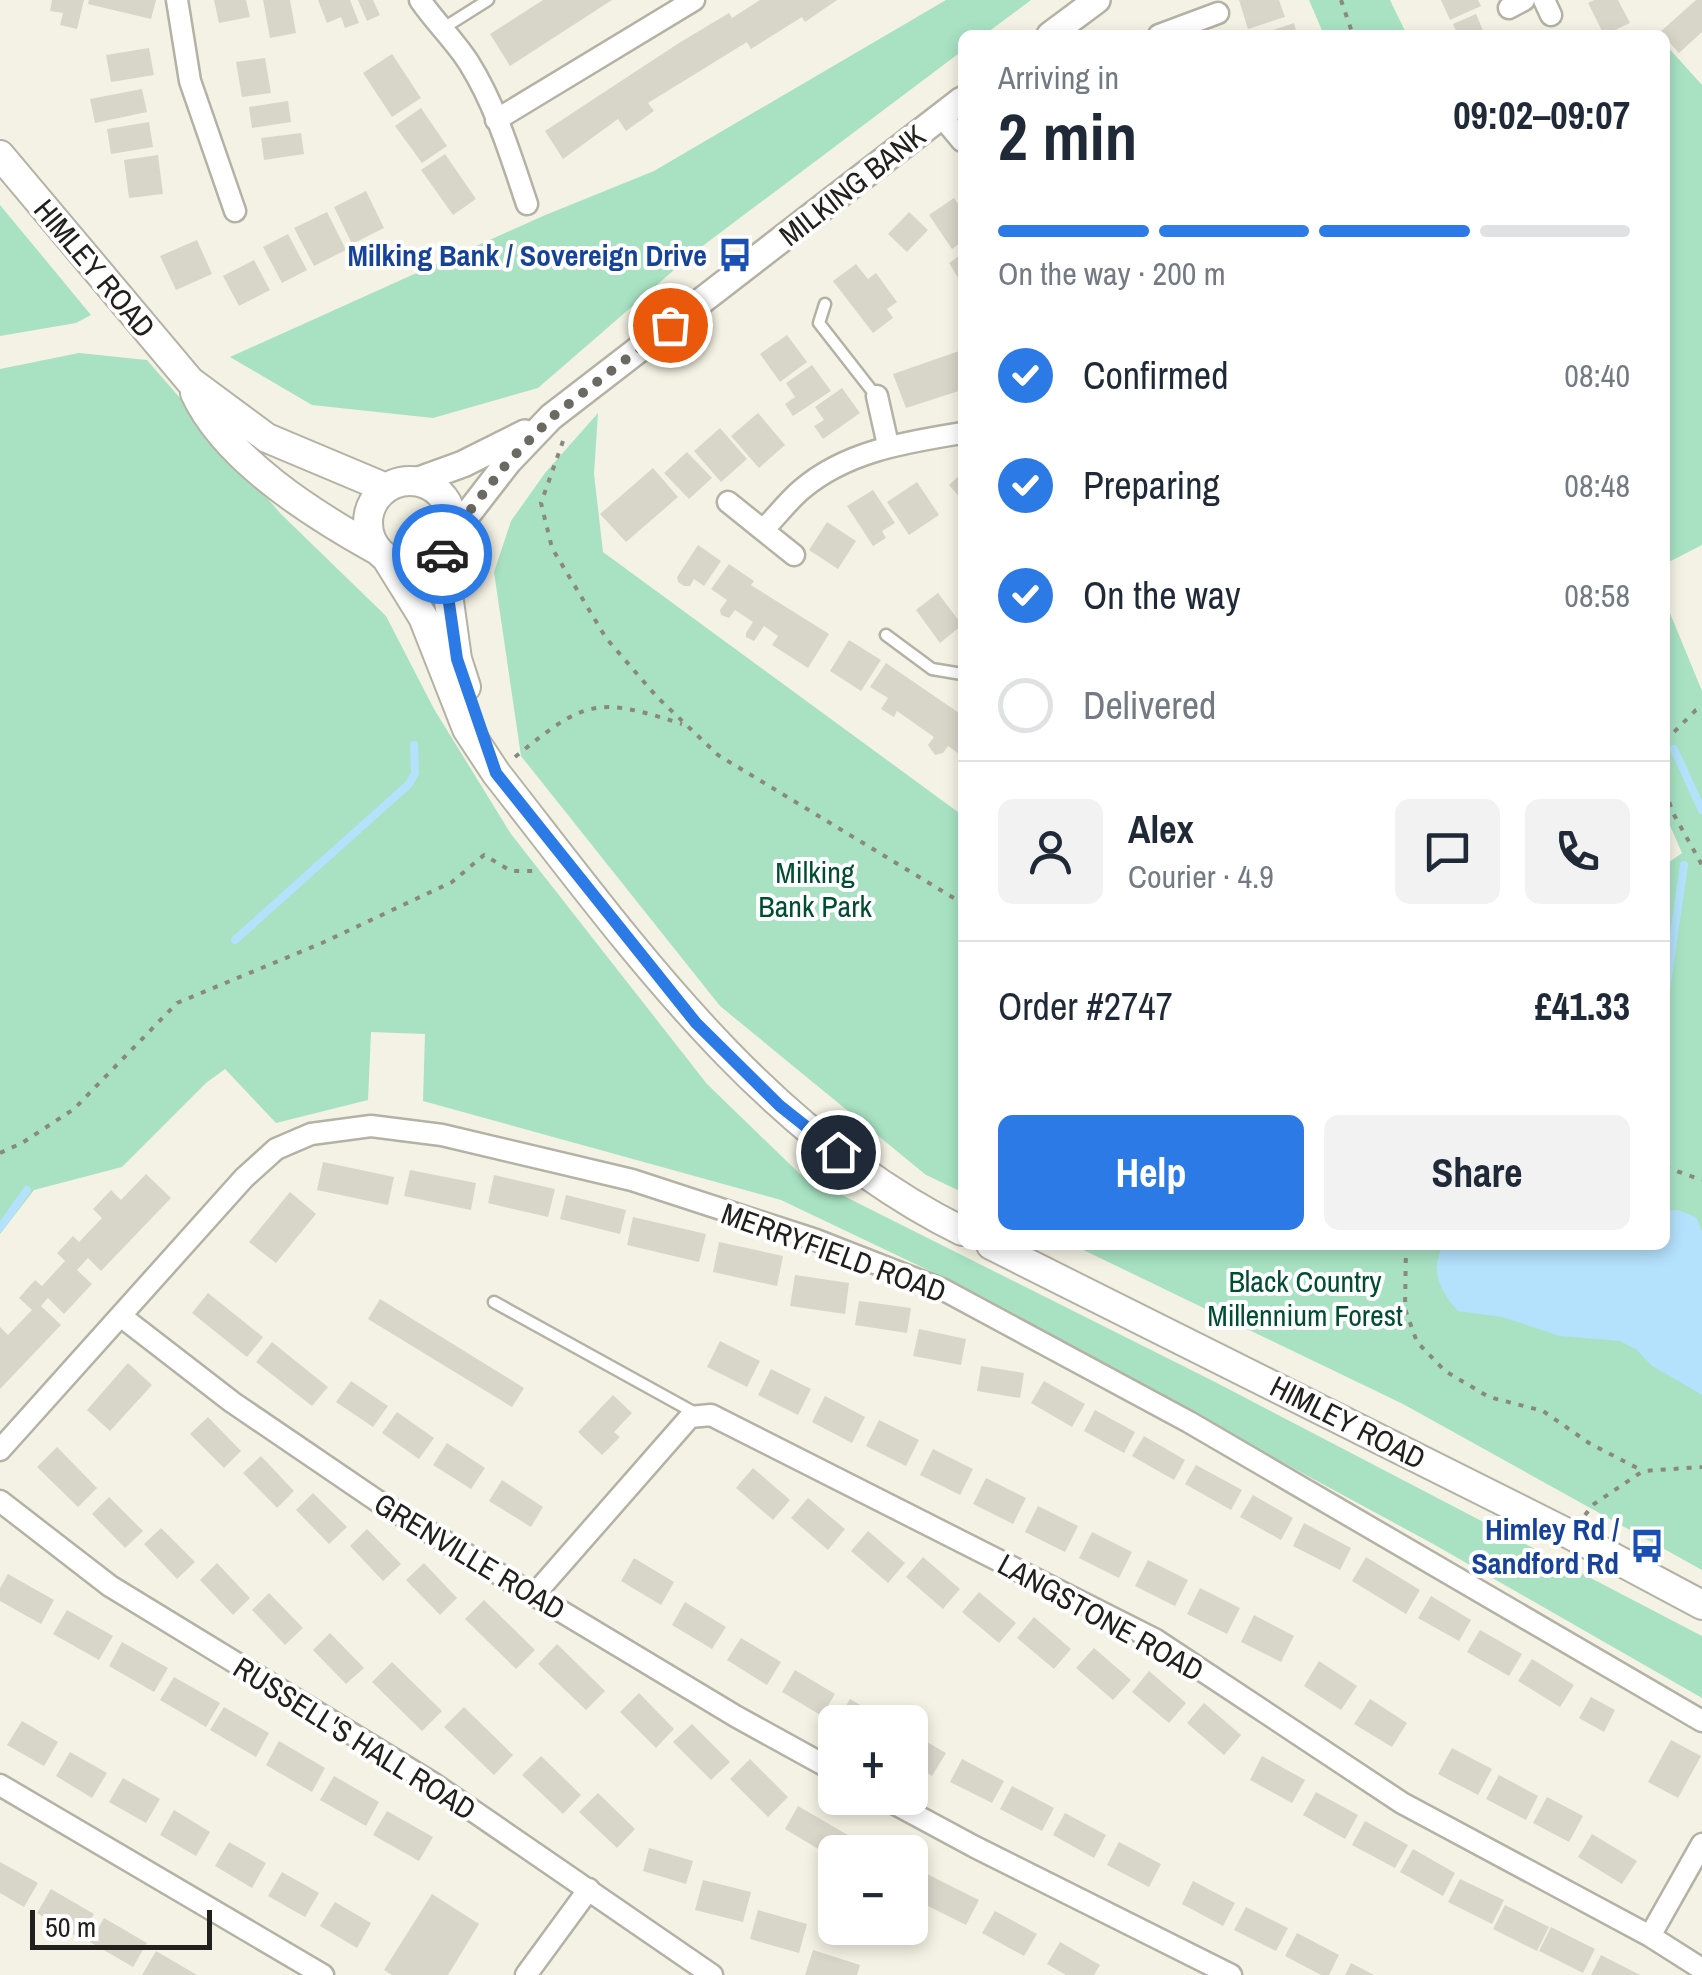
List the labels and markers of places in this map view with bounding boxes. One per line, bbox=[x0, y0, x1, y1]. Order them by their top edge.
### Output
place label: Milking Bank / Sovereign Drive bbox=[347, 235, 707, 275]
bus stop icon: Milking Bank / Sovereign Drive bbox=[716, 236, 754, 274]
pin bbox=[628, 283, 713, 368]
pin bbox=[796, 1110, 881, 1195]
place label: Himley Rd / Sandford Rd bbox=[1471, 1509, 1619, 1583]
bus stop icon: Himley Rd / Sandford Rd bbox=[1628, 1527, 1666, 1565]

